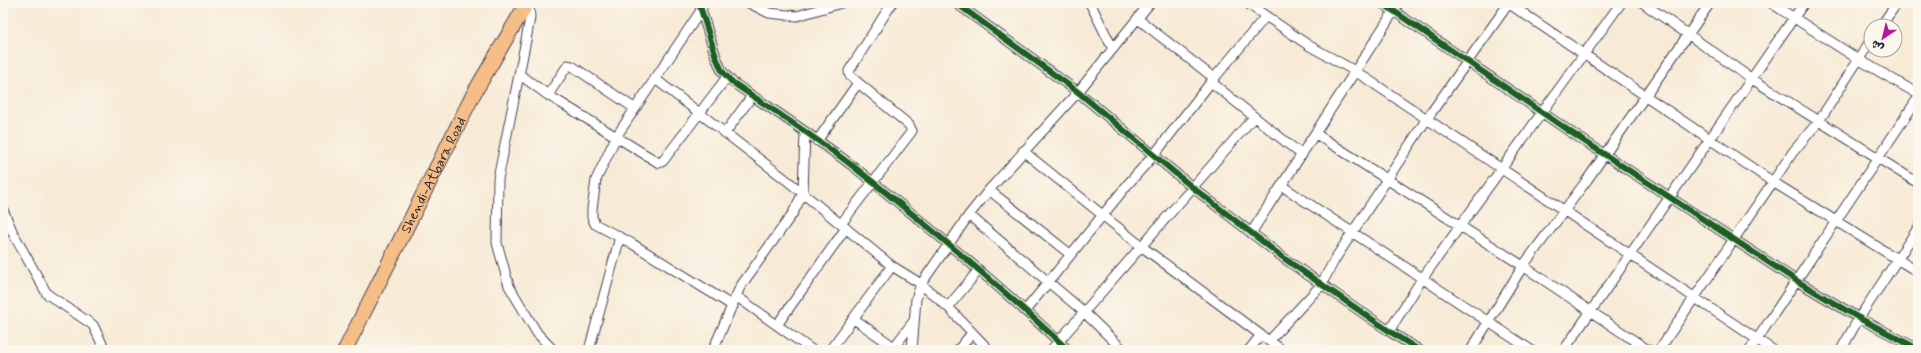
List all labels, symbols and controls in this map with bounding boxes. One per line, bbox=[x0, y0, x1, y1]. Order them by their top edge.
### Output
north arrow bbox=[1863, 18, 1903, 58]
text: ش bbox=[1869, 36, 1887, 55]
street label: Shendi-Atbara Road bbox=[397, 114, 471, 236]

